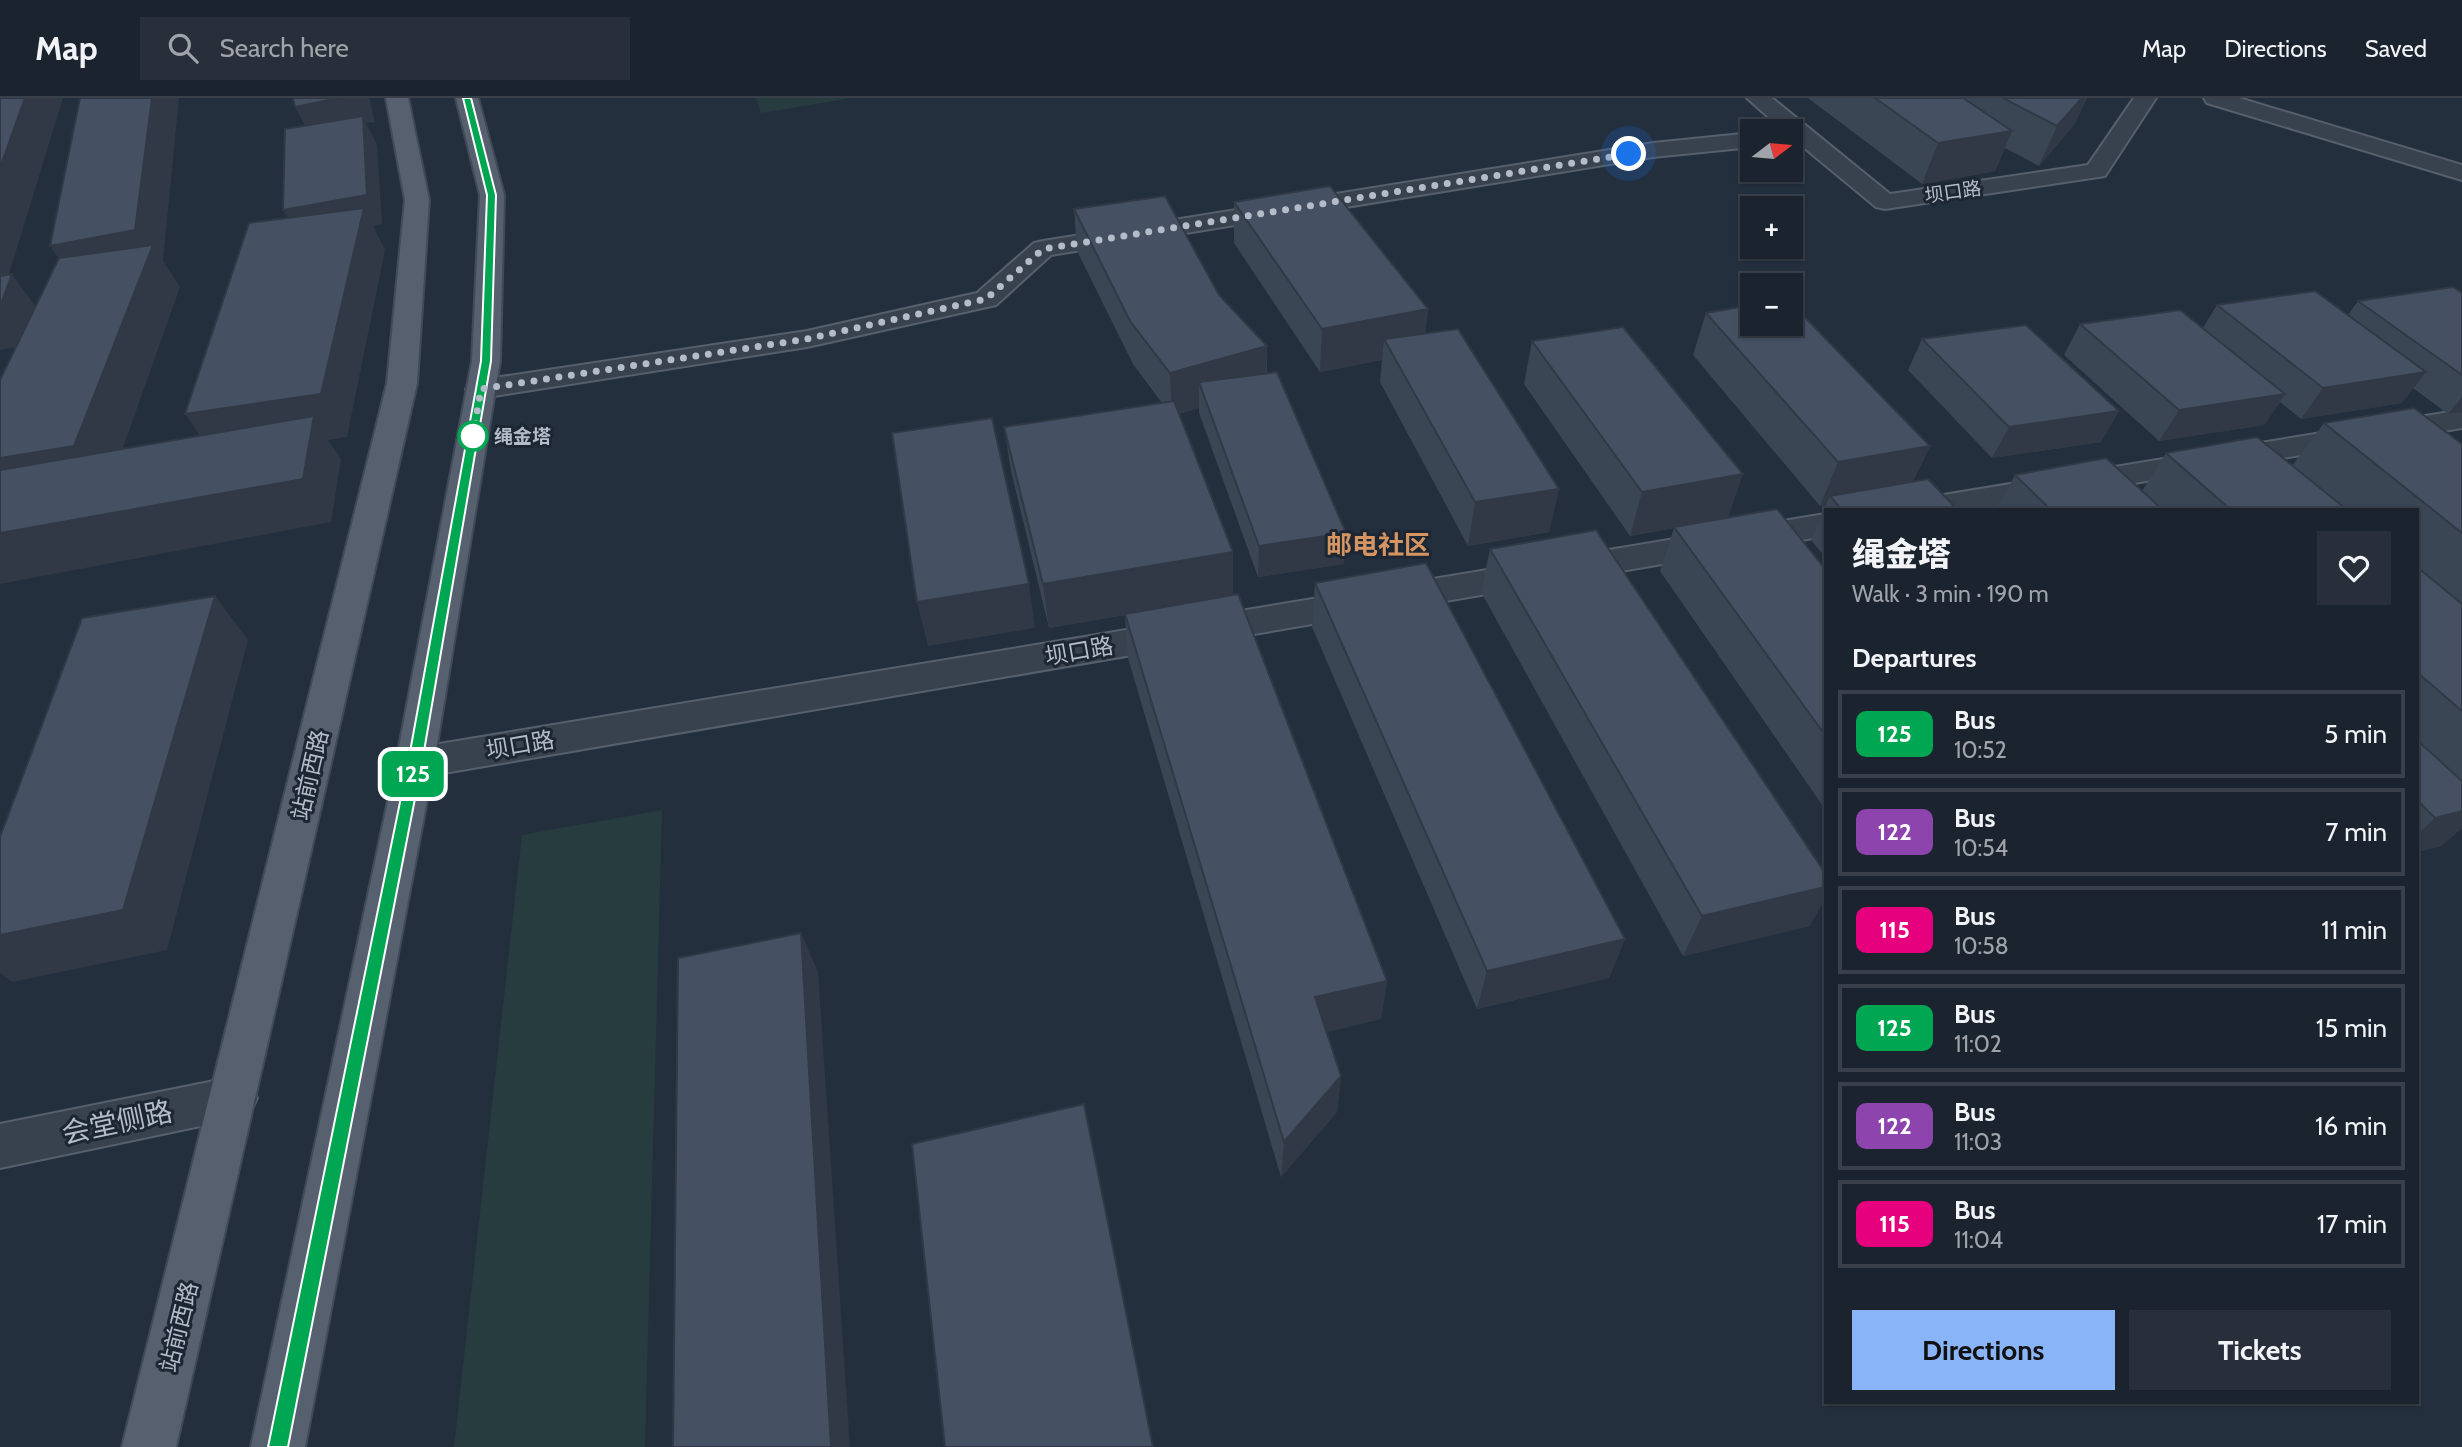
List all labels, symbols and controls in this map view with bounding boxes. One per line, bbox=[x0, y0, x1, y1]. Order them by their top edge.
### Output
search box bbox=[140, 17, 630, 80]
text: Map bbox=[35, 28, 98, 68]
icon: search bbox=[164, 29, 202, 67]
text: Search here bbox=[220, 32, 349, 64]
text: Map bbox=[2142, 34, 2186, 63]
text: Directions bbox=[2224, 34, 2327, 63]
text: Saved bbox=[2365, 34, 2427, 63]
north arrow bbox=[1740, 119, 1802, 182]
map controls bbox=[1740, 119, 1803, 336]
your location bbox=[1611, 136, 1646, 171]
street label: 坝口路 bbox=[1923, 177, 1983, 207]
button: + bbox=[1740, 196, 1803, 259]
button: − bbox=[1740, 273, 1803, 336]
marker: 绳金塔 bbox=[458, 421, 488, 451]
place label: 绳金塔 bbox=[494, 425, 551, 448]
district label: 邮电社区 bbox=[1326, 529, 1430, 561]
button: heart bbox=[2317, 531, 2391, 605]
text: 绳金塔 bbox=[1852, 534, 1951, 574]
text: Walk · 3 min · 190 m bbox=[1852, 580, 2049, 608]
street label: 坝口路 bbox=[1043, 631, 1115, 671]
text: Departures bbox=[1852, 642, 1976, 674]
text: Bus bbox=[1954, 704, 1995, 736]
text: 5 min bbox=[2324, 718, 2387, 750]
text: 125 bbox=[1877, 719, 1912, 748]
street label: 坝口路 bbox=[484, 725, 556, 765]
street label: 站前西路 bbox=[286, 727, 334, 823]
text: 10:52 bbox=[1954, 736, 2007, 764]
line badge: 125 bbox=[373, 751, 453, 797]
text: 125 bbox=[396, 759, 430, 788]
text: Bus bbox=[1954, 802, 1995, 834]
text: 7 min bbox=[2325, 816, 2387, 848]
text: 122 bbox=[1877, 817, 1912, 846]
text: 10:54 bbox=[1954, 834, 2008, 862]
text: Bus bbox=[1954, 900, 1995, 932]
text: 11 min bbox=[2321, 914, 2387, 946]
text: 115 bbox=[1879, 915, 1910, 944]
text: 10:58 bbox=[1954, 932, 2009, 960]
text: Bus bbox=[1954, 998, 1995, 1030]
text: 15 min bbox=[2316, 1012, 2387, 1044]
text: 125 bbox=[1877, 1013, 1912, 1042]
text: 11:02 bbox=[1954, 1030, 2002, 1058]
street label: 会堂侧路 bbox=[59, 1094, 175, 1150]
text: Bus bbox=[1954, 1096, 1995, 1128]
text: 16 min bbox=[2315, 1110, 2387, 1142]
text: 122 bbox=[1877, 1111, 1912, 1140]
text: 11:03 bbox=[1954, 1128, 2002, 1156]
text: Bus bbox=[1954, 1194, 1995, 1226]
text: 17 min bbox=[2317, 1208, 2387, 1240]
text: 115 bbox=[1879, 1209, 1910, 1238]
text: 11:04 bbox=[1954, 1226, 2003, 1254]
street label: 站前西路 bbox=[154, 1279, 204, 1375]
button: Directions bbox=[1852, 1310, 2115, 1390]
button: Tickets bbox=[2129, 1310, 2391, 1390]

